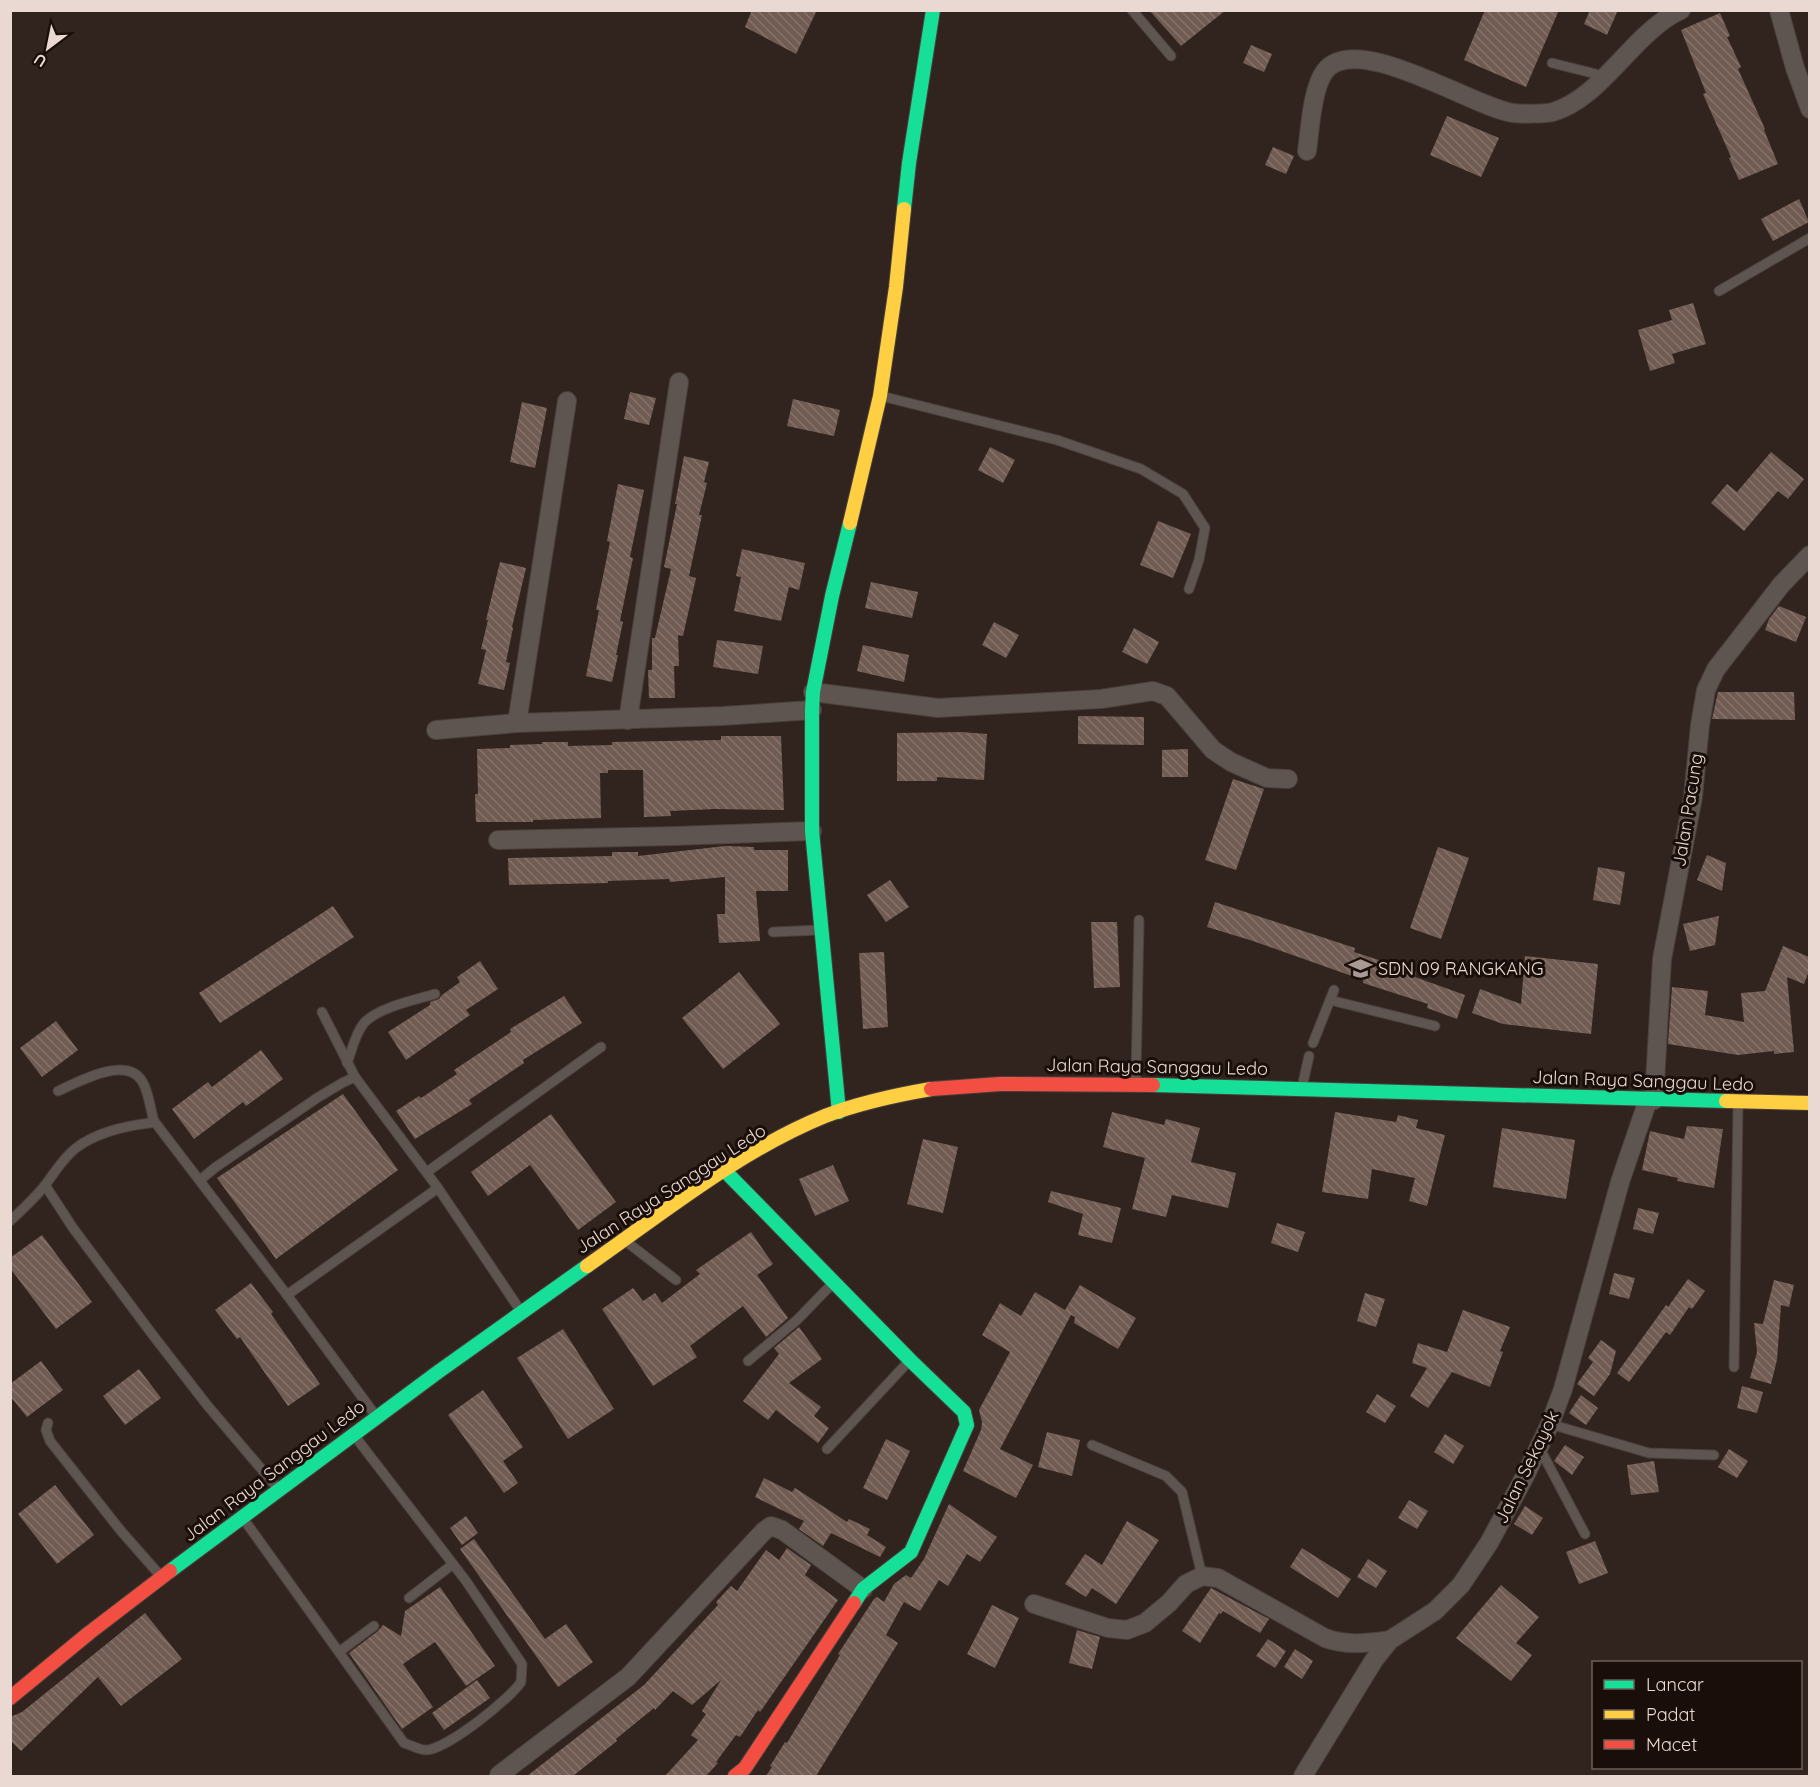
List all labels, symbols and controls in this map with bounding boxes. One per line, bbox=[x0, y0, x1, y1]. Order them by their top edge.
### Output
north arrow bbox=[18, 18, 78, 78]
text: U bbox=[30, 49, 50, 72]
street label: Jalan Pacung bbox=[1667, 752, 1708, 868]
school or university icon: SDN 09 RANGKANG bbox=[1347, 956, 1373, 982]
place label: SDN 09 RANGKANG bbox=[1378, 957, 1543, 980]
street label: Jalan Raya Sanggau Ledo bbox=[1046, 1053, 1268, 1080]
street label: Jalan Raya Sanggau Ledo bbox=[1532, 1065, 1754, 1096]
street label: Jalan Raya Sanggau Ledo bbox=[571, 1119, 770, 1259]
street label: Jalan Raya Sanggau Ledo bbox=[178, 1395, 369, 1547]
street label: Jalan Sekayok bbox=[1489, 1406, 1564, 1527]
legend bbox=[1592, 1661, 1802, 1769]
text: Lancar bbox=[1646, 1673, 1704, 1696]
text: Padat bbox=[1646, 1703, 1695, 1726]
text: Macet bbox=[1646, 1733, 1697, 1756]

